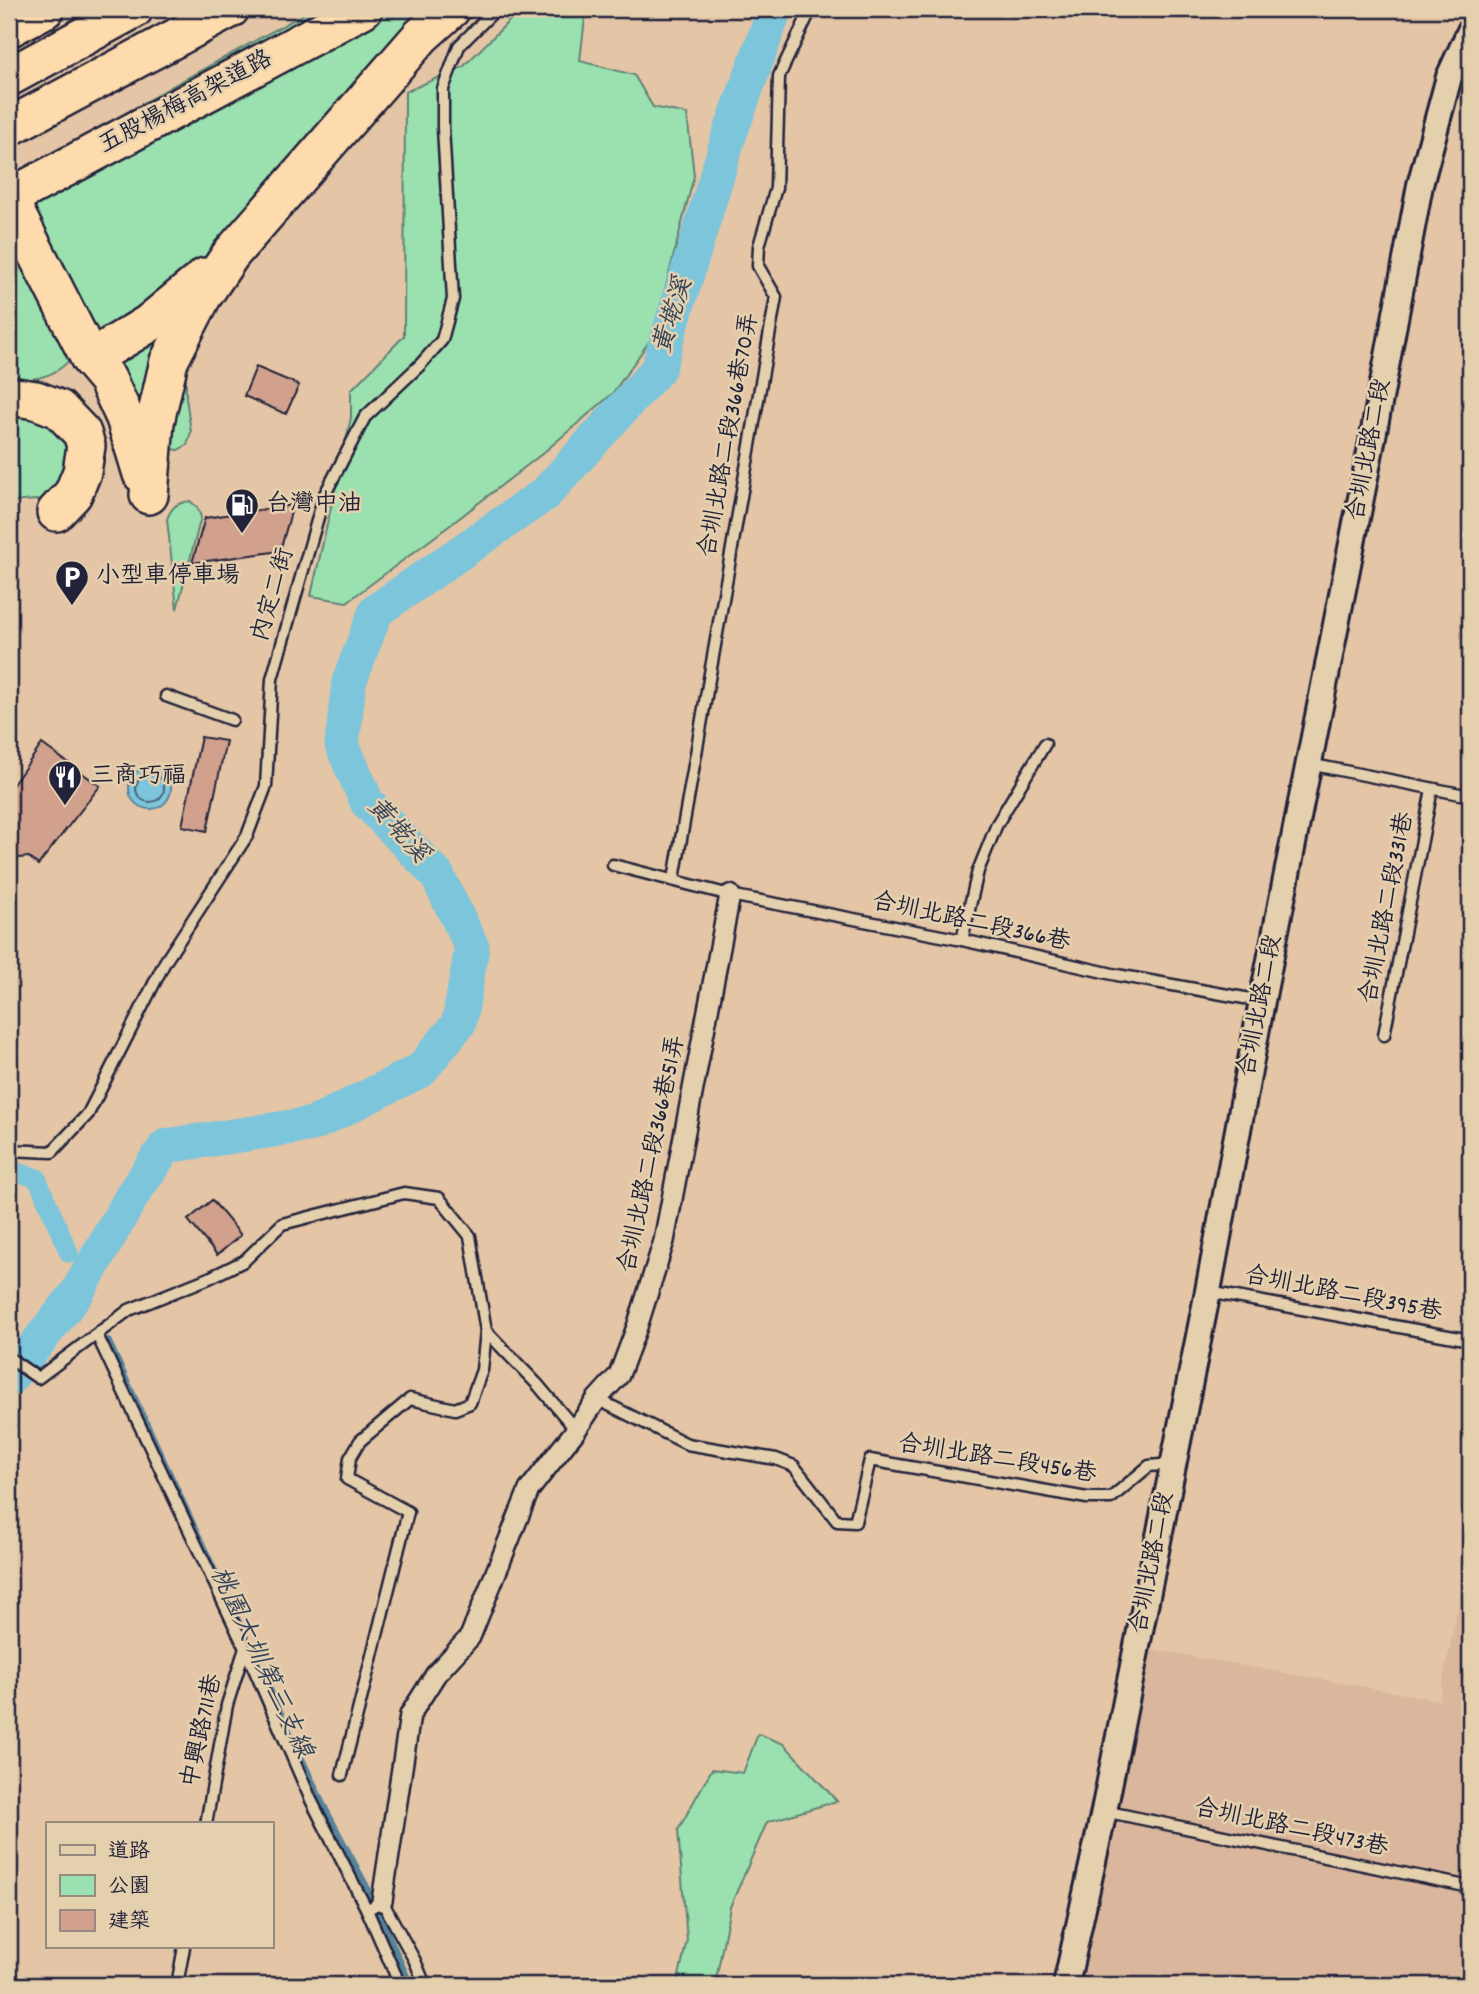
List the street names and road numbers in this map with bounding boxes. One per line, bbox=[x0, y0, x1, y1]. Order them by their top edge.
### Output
street label: 五股楊梅高架道路 bbox=[93, 43, 279, 163]
street label: 合圳北路二段366巷70弄 bbox=[692, 310, 768, 560]
street label: 合圳北路二段 bbox=[1340, 376, 1400, 524]
street label: 內定二街 bbox=[244, 544, 304, 646]
street label: 合圳北路二段331巷 bbox=[1353, 809, 1423, 1007]
street label: 合圳北路二段366巷 bbox=[869, 885, 1073, 961]
street label: 合圳北路二段 bbox=[1231, 932, 1291, 1080]
street label: 合圳北路二段366巷51弄 bbox=[611, 1032, 695, 1276]
street label: 合圳北路二段395巷 bbox=[1241, 1259, 1445, 1331]
street label: 合圳北路二段456巷 bbox=[895, 1427, 1099, 1493]
street label: 合圳北路二段 bbox=[1123, 1489, 1183, 1637]
street label: 中興路711巷 bbox=[174, 1671, 232, 1791]
street label: 合圳北路二段473巷 bbox=[1191, 1792, 1391, 1866]

